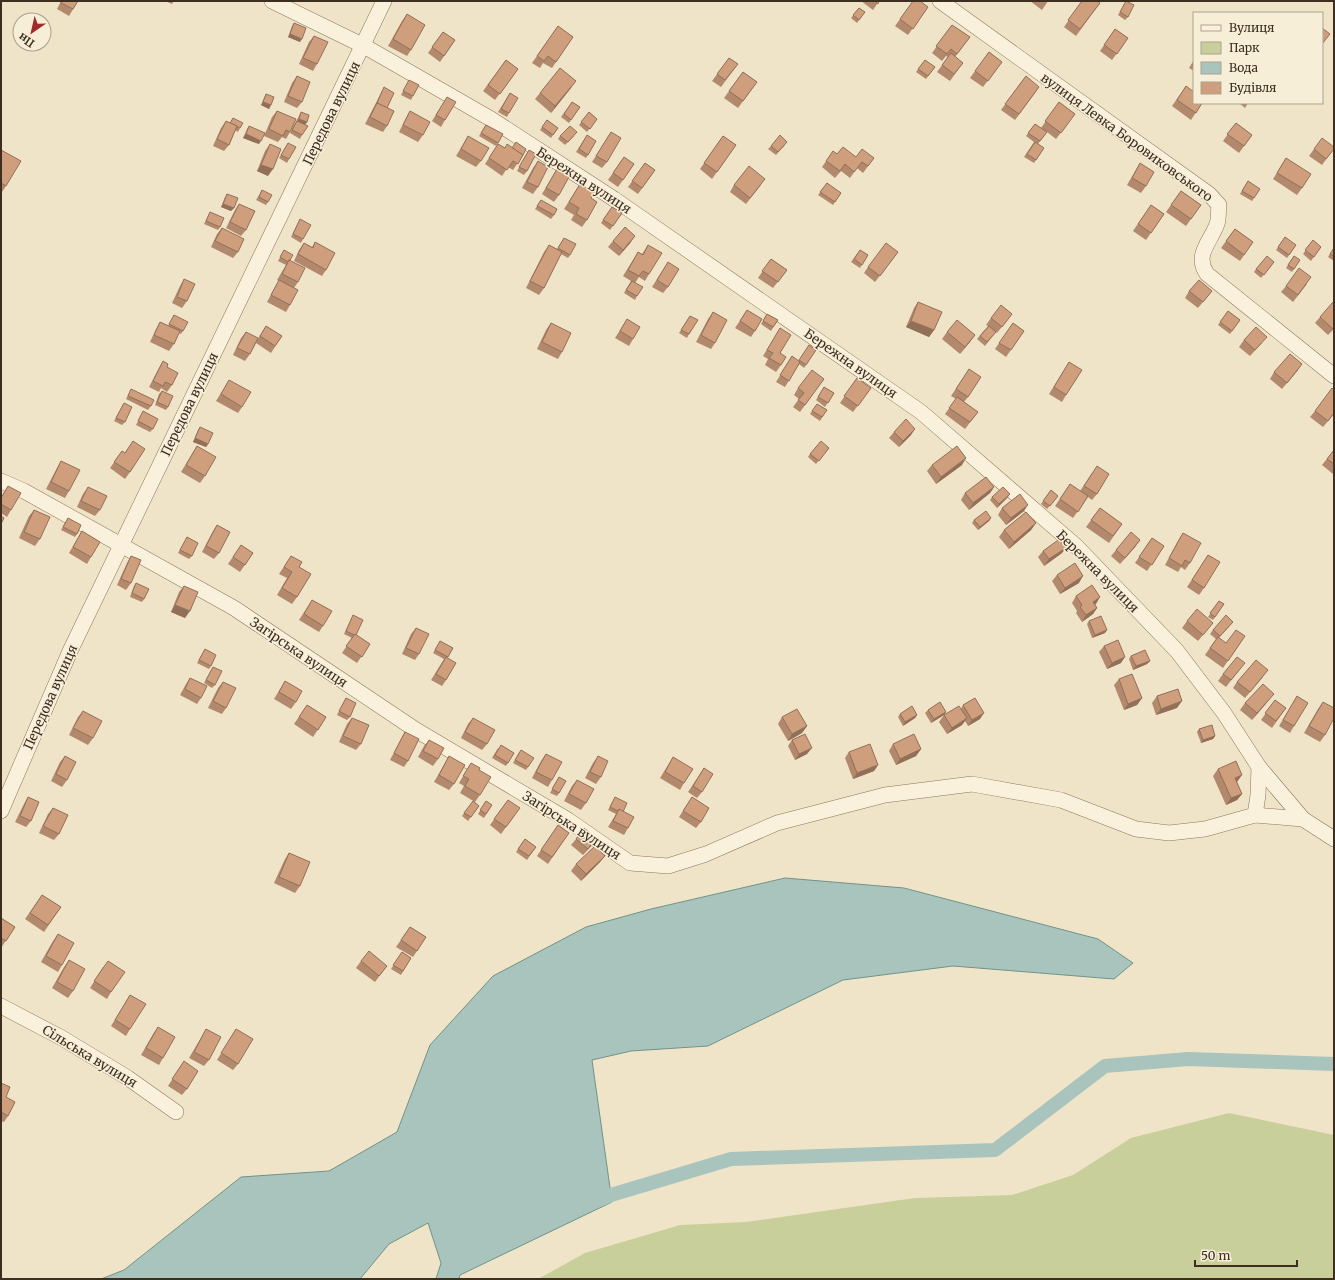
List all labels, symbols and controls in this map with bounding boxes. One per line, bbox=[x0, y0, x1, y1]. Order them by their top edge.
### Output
north arrow bbox=[12, 12, 52, 52]
legend bbox=[1193, 12, 1323, 104]
text: Вулиця bbox=[1229, 20, 1274, 35]
text: Пн bbox=[15, 30, 37, 51]
text: Парк bbox=[1229, 40, 1260, 55]
street label: Передова вулиця bbox=[299, 58, 364, 168]
text: Вода bbox=[1229, 60, 1259, 75]
street label: вулиця Левка Боровиковського bbox=[1037, 69, 1216, 206]
text: Будівля bbox=[1229, 80, 1276, 95]
street label: Бережна вулиця bbox=[533, 143, 635, 218]
street label: Бережна вулиця bbox=[801, 325, 901, 402]
street label: Передова вулиця bbox=[157, 349, 222, 459]
street label: Бережна вулиця bbox=[1053, 526, 1143, 616]
street label: Загірська вулиця bbox=[247, 614, 351, 691]
street label: Передова вулиця bbox=[20, 642, 81, 752]
street label: Загірська вулиця bbox=[519, 787, 624, 864]
street label: Сільська вулиця bbox=[39, 1021, 141, 1092]
scale bar bbox=[1195, 1242, 1297, 1268]
text: 50 m bbox=[1201, 1248, 1230, 1263]

